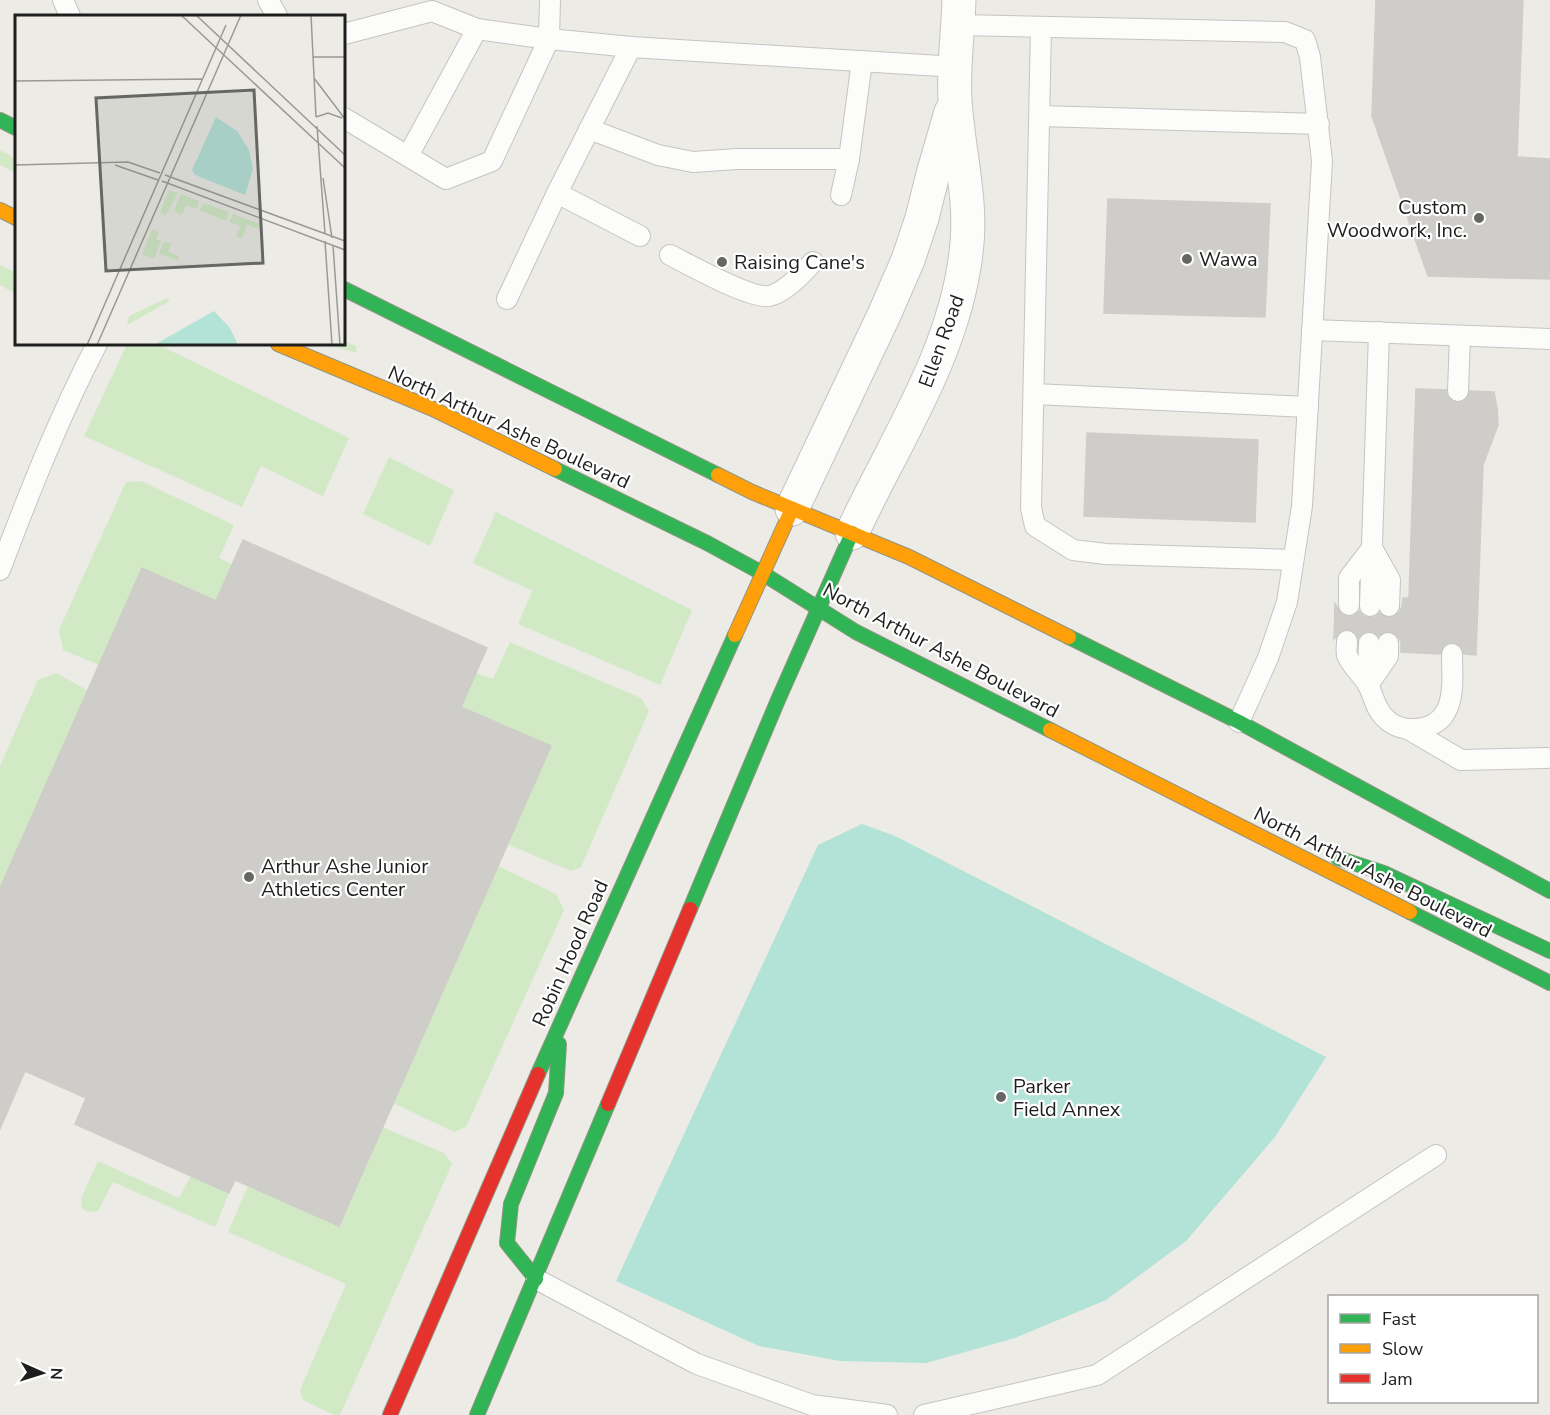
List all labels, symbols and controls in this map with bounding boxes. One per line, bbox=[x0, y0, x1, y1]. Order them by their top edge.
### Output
inset map bbox=[15, 15, 345, 345]
place label: Custom Woodwork, Inc. bbox=[1327, 194, 1467, 244]
marker: Custom Woodwork, Inc. bbox=[1472, 211, 1486, 225]
place label: Wawa bbox=[1199, 246, 1258, 273]
place label: Raising Cane's bbox=[734, 249, 865, 276]
marker: Wawa bbox=[1180, 252, 1194, 266]
marker: Raising Cane's bbox=[715, 255, 729, 269]
street label: Ellen Road bbox=[912, 291, 971, 391]
street label: North Arthur Ashe Boulevard bbox=[383, 359, 634, 495]
street label: North Arthur Ashe Boulevard bbox=[818, 577, 1064, 724]
street label: North Arthur Ashe Boulevard bbox=[1249, 800, 1497, 944]
place label: Arthur Ashe Junior Athletics Center bbox=[261, 853, 428, 903]
marker: Arthur Ashe Junior Athletics Center bbox=[242, 870, 256, 884]
street label: Robin Hood Road bbox=[526, 876, 615, 1031]
place label: Parker Field Annex bbox=[1013, 1073, 1121, 1123]
marker: Parker Field Annex bbox=[994, 1090, 1008, 1104]
legend bbox=[1328, 1295, 1538, 1403]
text: Fast bbox=[1382, 1307, 1417, 1331]
text: Slow bbox=[1382, 1337, 1423, 1361]
north arrow bbox=[12, 1343, 72, 1403]
text: N bbox=[45, 1367, 67, 1380]
text: Jam bbox=[1381, 1367, 1413, 1391]

